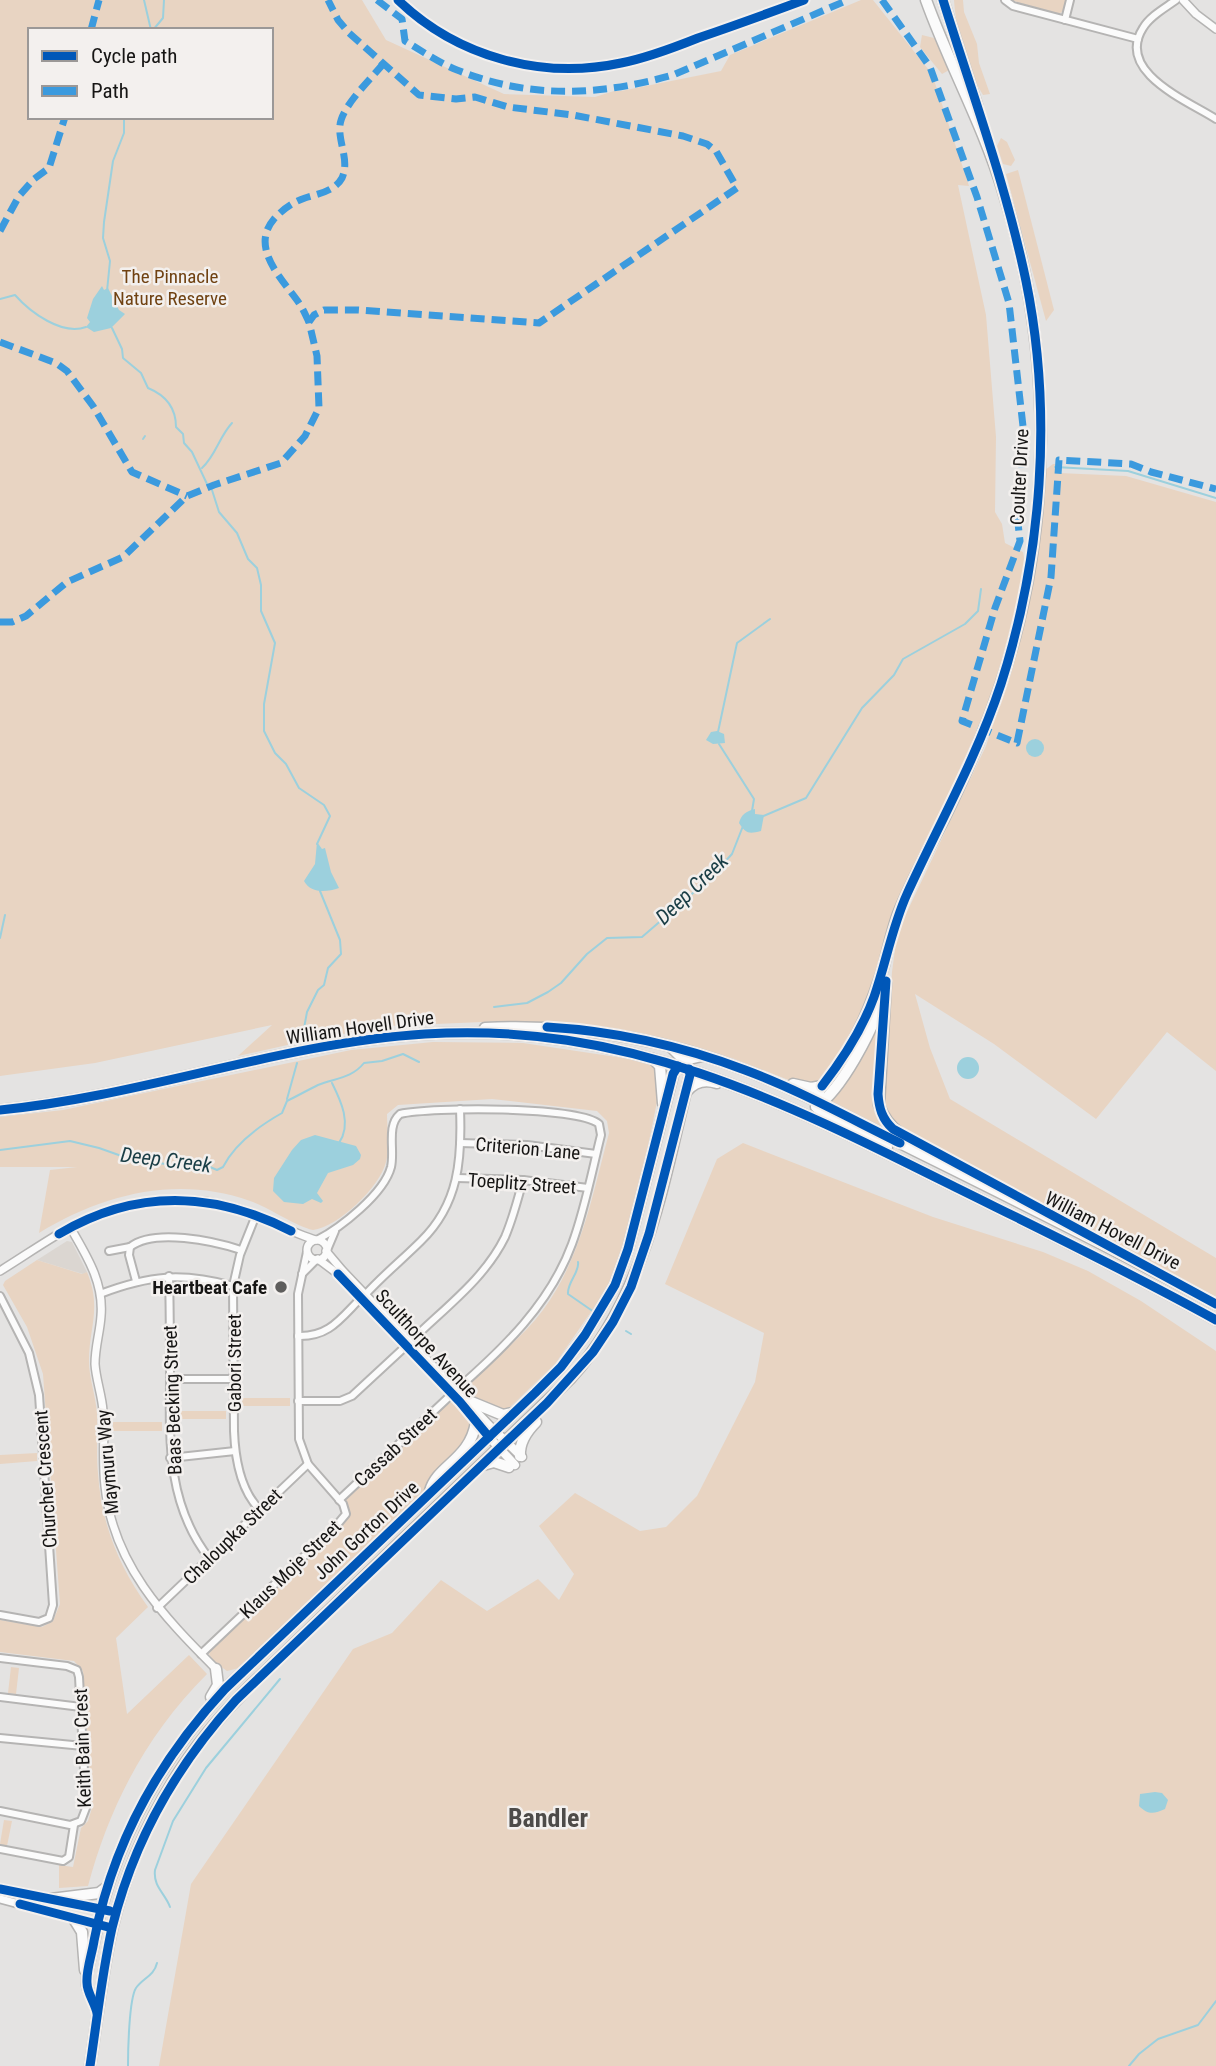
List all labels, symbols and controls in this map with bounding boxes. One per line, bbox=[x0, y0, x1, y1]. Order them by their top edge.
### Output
legend bbox=[28, 28, 273, 119]
text: Cycle path bbox=[91, 44, 177, 68]
text: Path bbox=[91, 79, 129, 103]
park label: The Pinnacle Nature Reserve bbox=[113, 265, 227, 310]
street label: Coulter Drive bbox=[1005, 428, 1034, 526]
water label: Deep Creek bbox=[651, 848, 734, 929]
street label: William Hovell Drive bbox=[285, 1006, 435, 1049]
street label: Criterion Lane bbox=[475, 1132, 581, 1165]
water label: Deep Creek bbox=[119, 1143, 214, 1178]
street label: Toeplitz Street bbox=[467, 1168, 577, 1199]
street label: William Hovell Drive bbox=[1041, 1186, 1184, 1275]
place label: Heartbeat Cafe bbox=[152, 1276, 267, 1299]
marker: Heartbeat Cafe bbox=[273, 1279, 289, 1295]
street label: Sculthorpe Avenue bbox=[371, 1284, 483, 1402]
street label: Gabori Street bbox=[223, 1314, 246, 1412]
street label: Baas Becking Street bbox=[158, 1325, 187, 1475]
street label: Cassab Street bbox=[349, 1403, 441, 1491]
street label: Churcher Crescent bbox=[29, 1409, 62, 1549]
street label: Maymuru Way bbox=[91, 1409, 124, 1515]
street label: John Gorton Drive bbox=[309, 1476, 424, 1585]
street label: Chaloupka Street bbox=[178, 1484, 286, 1589]
street label: Klaus Moje Street bbox=[235, 1515, 346, 1623]
street label: Keith Bain Crest bbox=[69, 1688, 96, 1808]
district label: Bandler bbox=[508, 1803, 588, 1833]

